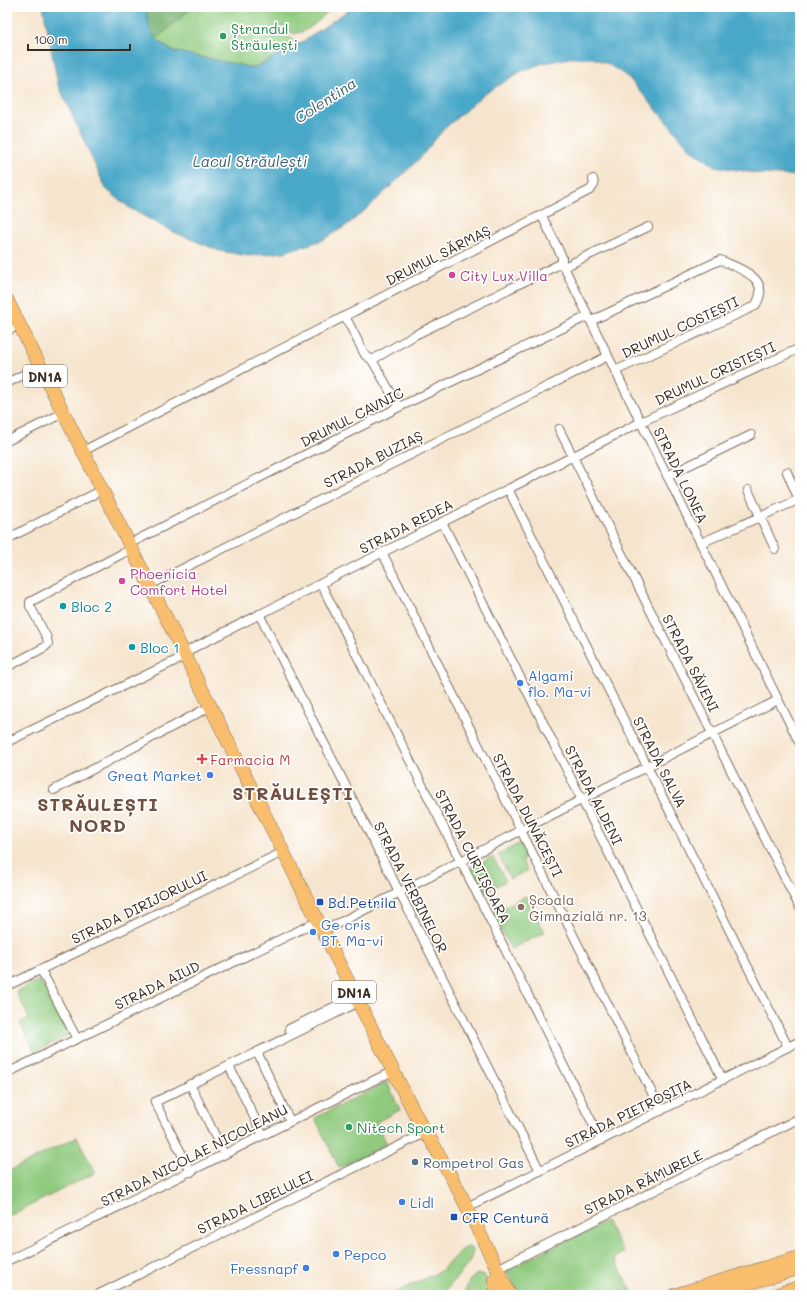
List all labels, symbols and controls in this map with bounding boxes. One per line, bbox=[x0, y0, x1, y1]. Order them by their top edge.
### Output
place label: Ștrandul Străulești bbox=[231, 19, 298, 54]
scale bar bbox=[28, 26, 130, 52]
text: 100 m bbox=[34, 31, 68, 47]
marker: Ștrandul Străulești bbox=[218, 31, 228, 41]
water label: Colentina bbox=[290, 73, 360, 127]
water label: Lacul Străulești bbox=[193, 151, 308, 172]
street label: DRUMUL SĂRMAȘ bbox=[382, 220, 494, 290]
place label: City Lux Villa bbox=[460, 266, 548, 285]
marker: City Lux Villa bbox=[447, 270, 457, 280]
street label: DRUMUL COSTEȘTI bbox=[618, 292, 742, 362]
street label: DRUMUL CRISTEȘTI bbox=[652, 337, 778, 409]
road number: DN1A bbox=[23, 365, 67, 387]
street label: DRUMUL CAVNIC bbox=[297, 383, 407, 451]
street label: STRADA LONEA bbox=[650, 424, 712, 526]
street label: STRADA BUZIAȘ bbox=[320, 426, 426, 492]
street label: STRADA REDEA bbox=[356, 494, 456, 558]
place label: Phoenicia Comfort Hotel bbox=[130, 564, 228, 599]
marker: Phoenicia Comfort Hotel bbox=[117, 576, 127, 586]
place label: Bloc 2 bbox=[71, 597, 112, 616]
marker: Bloc 2 bbox=[58, 601, 68, 611]
street label: STRADA SĂVENI bbox=[658, 611, 724, 715]
place label: Bloc 1 bbox=[140, 638, 179, 657]
marker: Bloc 1 bbox=[127, 642, 137, 652]
place label: Algami flo. Ma-vi bbox=[528, 666, 591, 701]
marker: Algami flo. Ma-vi bbox=[515, 678, 525, 688]
street label: STRADA SALVA bbox=[629, 713, 691, 811]
street label: STRADA ALDENI bbox=[561, 742, 627, 848]
place label: Farmacia M bbox=[210, 750, 290, 769]
street label: STRADA DUNĂCEȘTI bbox=[489, 750, 567, 880]
marker: Farmacia M bbox=[197, 754, 207, 764]
place label: Great Market bbox=[107, 766, 202, 785]
marker: Great Market bbox=[205, 770, 215, 780]
district label: STRĂULEŞTI bbox=[232, 781, 354, 805]
street label: STRADA CURTIȘOARA bbox=[431, 786, 515, 926]
district label: STRĂULEȘTI NORD bbox=[37, 792, 159, 837]
street label: STRADA VERBINELOR bbox=[370, 818, 452, 956]
street label: STRADA DIRIJORULUI bbox=[68, 866, 210, 948]
place label: Școala Gimnazială nr. 13 bbox=[529, 890, 647, 925]
place label: Bd.Petrila bbox=[328, 893, 397, 912]
marker: Bd.Petrila bbox=[315, 897, 325, 907]
marker: Școala Gimnazială nr. 13 bbox=[516, 902, 526, 912]
place label: Ge cris BT. Ma-vi bbox=[321, 915, 384, 950]
marker: Ge cris BT. Ma-vi bbox=[308, 927, 318, 937]
street label: STRADA AIUD bbox=[111, 956, 203, 1014]
road number: DN1A bbox=[332, 981, 376, 1003]
street label: STRADA PIETROȘIȚA bbox=[561, 1074, 695, 1152]
street label: STRADA NICOLAE NICOLEANU bbox=[97, 1099, 291, 1211]
place label: Nitech Sport bbox=[357, 1118, 445, 1137]
marker: Nitech Sport bbox=[344, 1122, 354, 1132]
street label: STRADA RĂMURELE bbox=[581, 1145, 705, 1219]
place label: Rompetrol Gas bbox=[423, 1153, 524, 1172]
marker: Rompetrol Gas bbox=[410, 1157, 420, 1167]
street label: STRADA LIBELULEI bbox=[194, 1166, 316, 1238]
place label: Lidl bbox=[410, 1193, 434, 1212]
marker: Lidl bbox=[397, 1197, 407, 1207]
place label: CFR Centură bbox=[462, 1208, 549, 1227]
marker: CFR Centură bbox=[449, 1212, 459, 1222]
place label: Pepco bbox=[344, 1245, 386, 1264]
marker: Pepco bbox=[331, 1249, 341, 1259]
place label: Fressnapf bbox=[230, 1259, 299, 1278]
marker: Fressnapf bbox=[301, 1263, 311, 1273]

